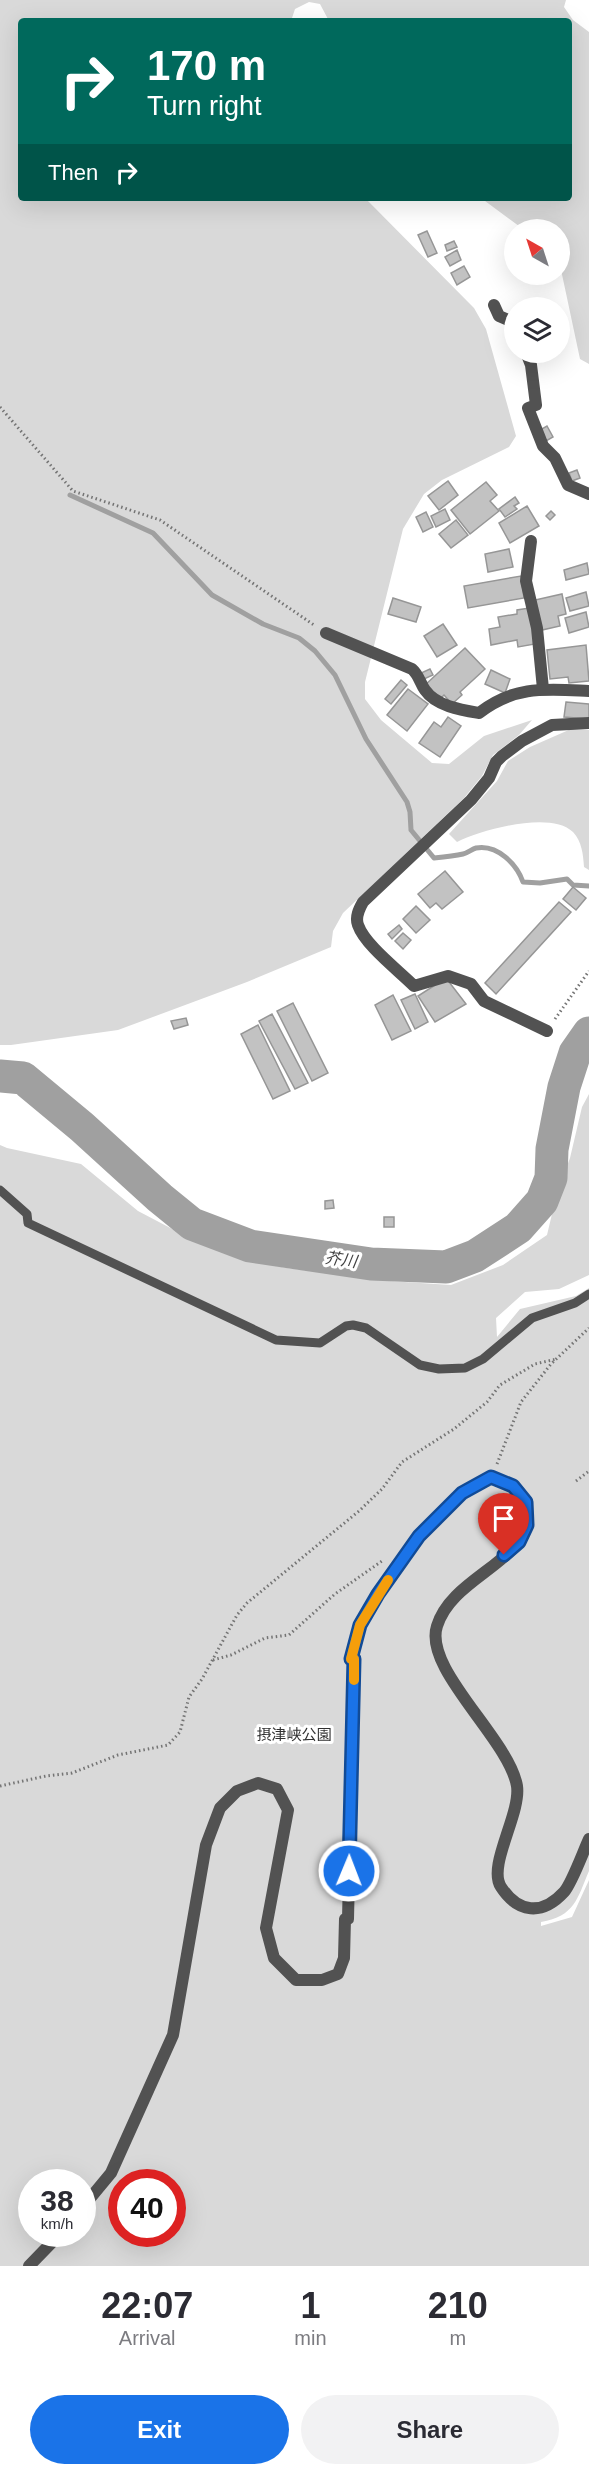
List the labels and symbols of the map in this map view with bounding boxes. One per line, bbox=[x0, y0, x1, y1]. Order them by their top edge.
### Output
north arrow bbox=[504, 219, 570, 285]
water label: 芥川 bbox=[324, 1249, 360, 1270]
pin bbox=[478, 1493, 529, 1555]
park label: 摂津峡公園 bbox=[256, 1726, 332, 1743]
position arrow bbox=[317, 1839, 381, 1903]
speed limit sign: 40 bbox=[108, 2169, 186, 2247]

